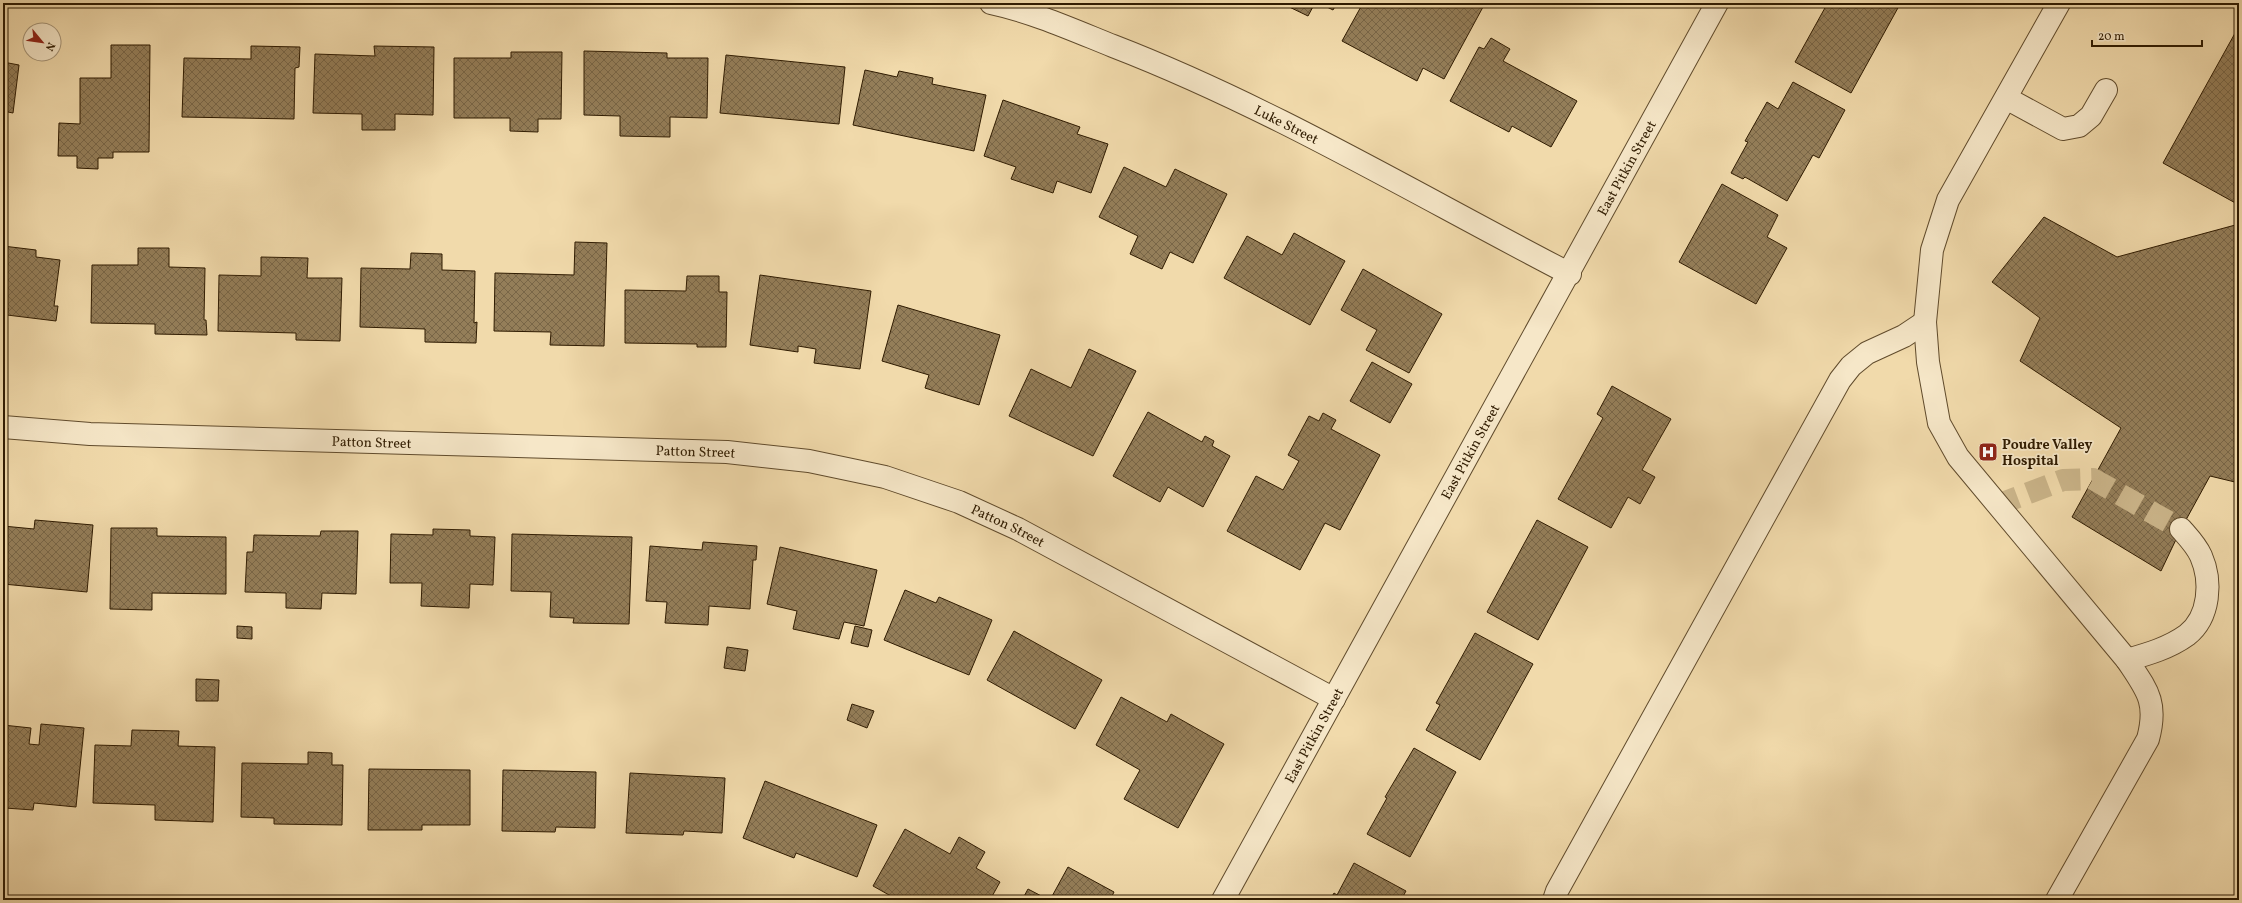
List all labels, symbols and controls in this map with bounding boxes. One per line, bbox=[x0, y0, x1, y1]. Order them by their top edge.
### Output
north arrow bbox=[22, 22, 62, 62]
scale bar bbox=[2092, 22, 2202, 48]
text: 20 m bbox=[2098, 29, 2125, 45]
text: N bbox=[41, 39, 58, 53]
street label: Luke Street bbox=[1251, 102, 1321, 150]
street label: East Pitkin Street bbox=[1594, 117, 1662, 220]
street label: East Pitkin Street bbox=[1437, 401, 1505, 503]
street label: Patton Street bbox=[331, 433, 412, 454]
place label: Poudre Valley Hospital bbox=[2002, 436, 2093, 471]
hospital icon: Poudre Valley Hospital bbox=[1977, 441, 1999, 463]
street label: Patton Street bbox=[655, 442, 736, 464]
street label: Patton Street bbox=[967, 501, 1048, 553]
street label: East Pitkin Street bbox=[1281, 685, 1349, 787]

